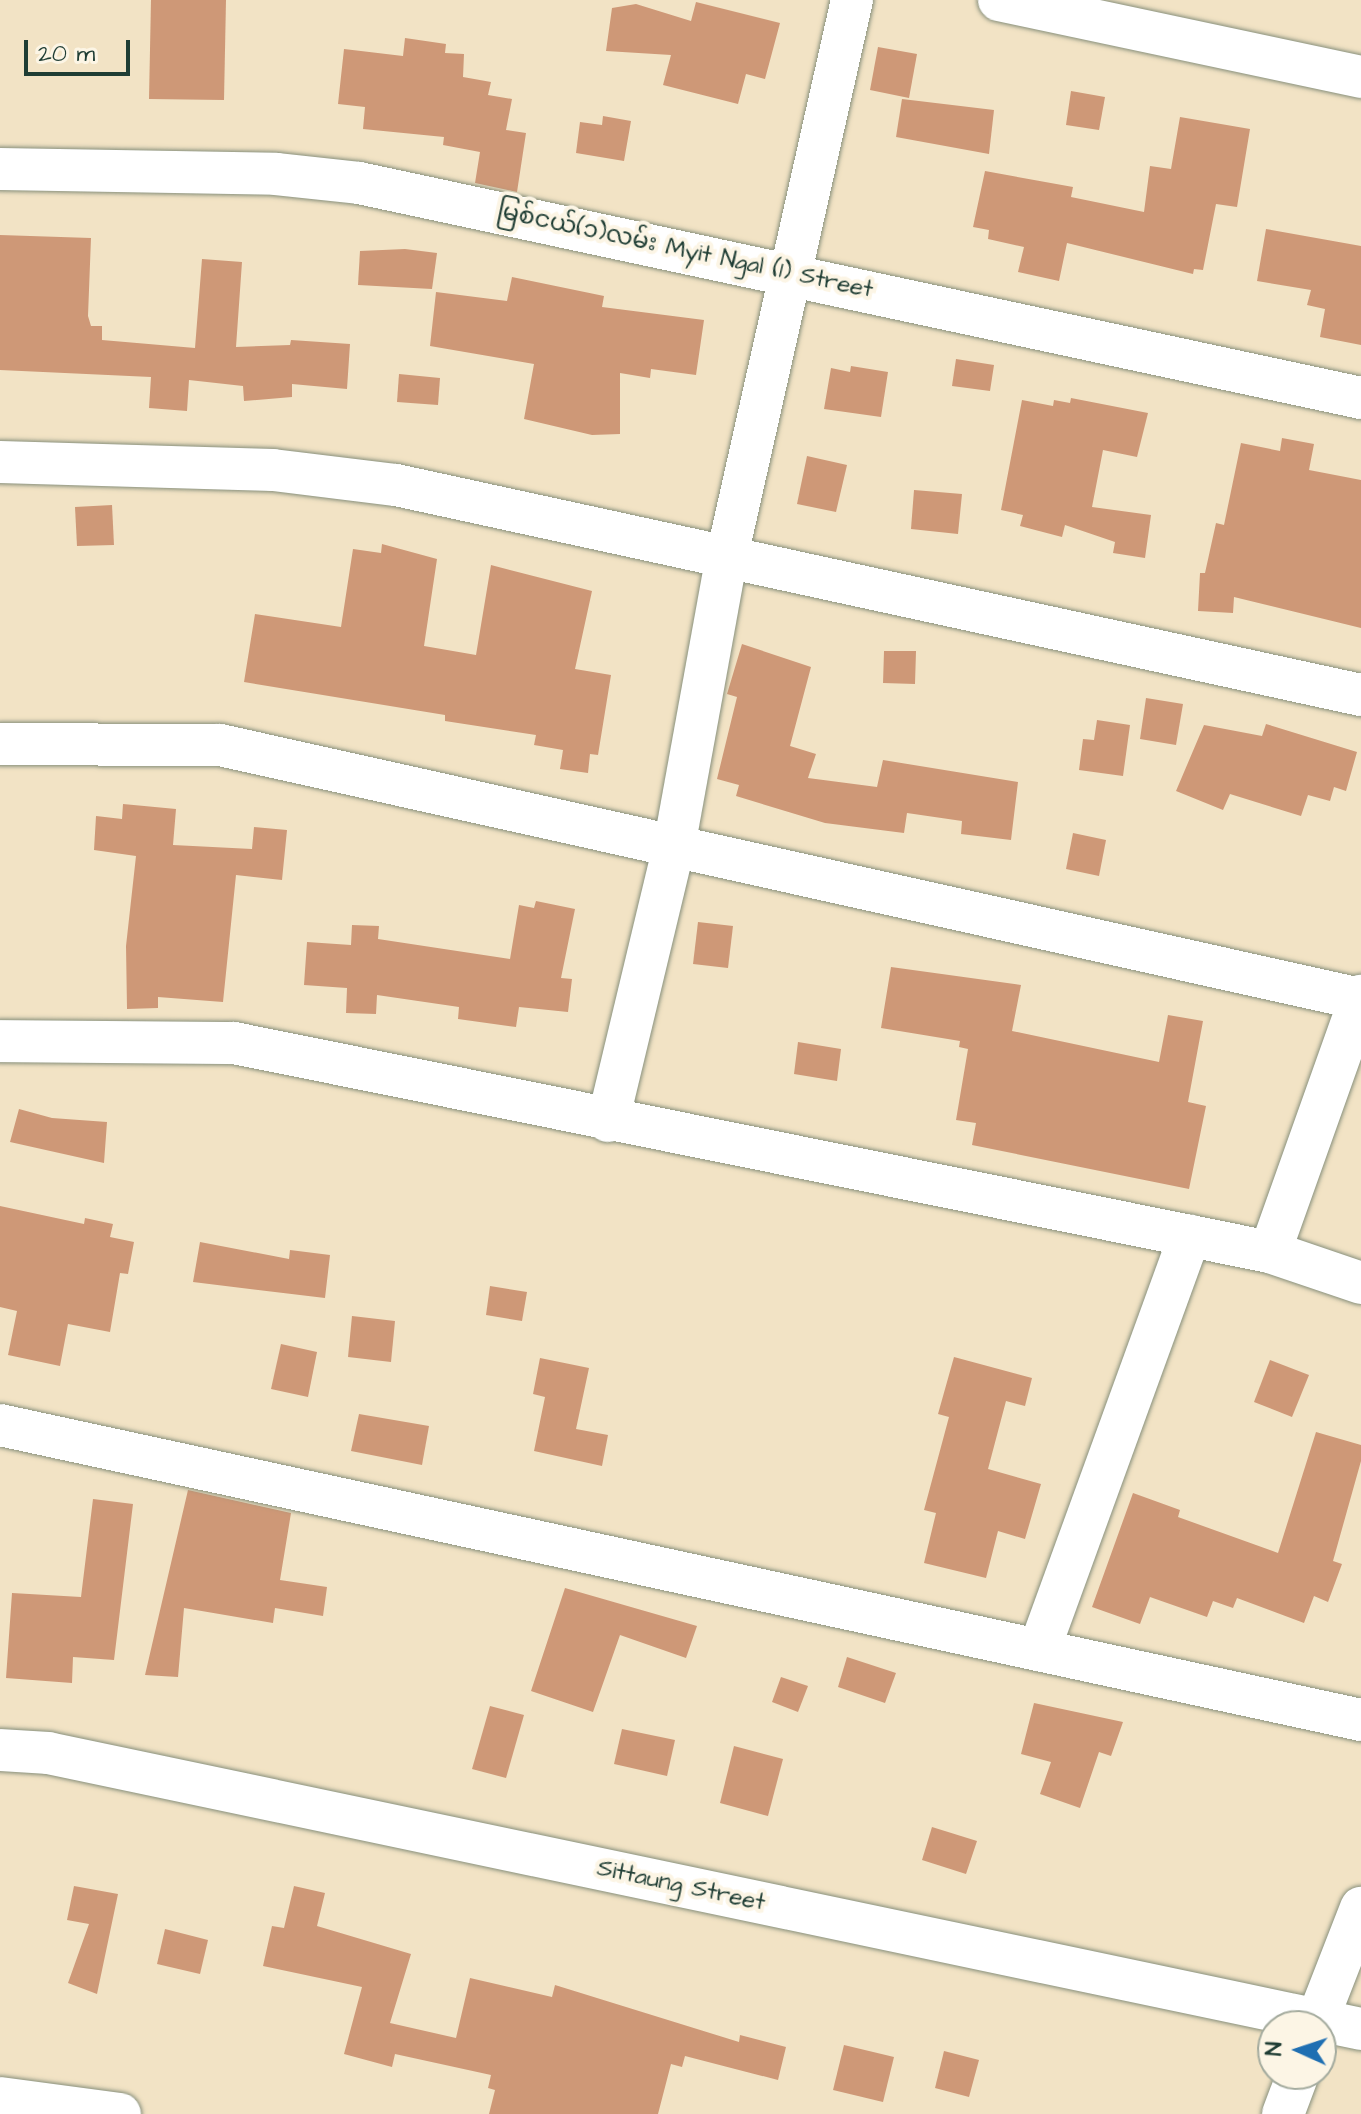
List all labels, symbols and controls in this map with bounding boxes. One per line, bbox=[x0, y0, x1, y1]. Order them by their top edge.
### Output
scale bar bbox=[28, 24, 134, 74]
text: 20 m bbox=[38, 37, 95, 71]
street label: မြစ်ငယ်(၁)လမ်း Myit Ngal (1) Street bbox=[494, 197, 876, 305]
street label: Sittaung Street bbox=[594, 1854, 768, 1918]
north arrow bbox=[1257, 2010, 1337, 2090]
text: N bbox=[1259, 2041, 1290, 2057]

